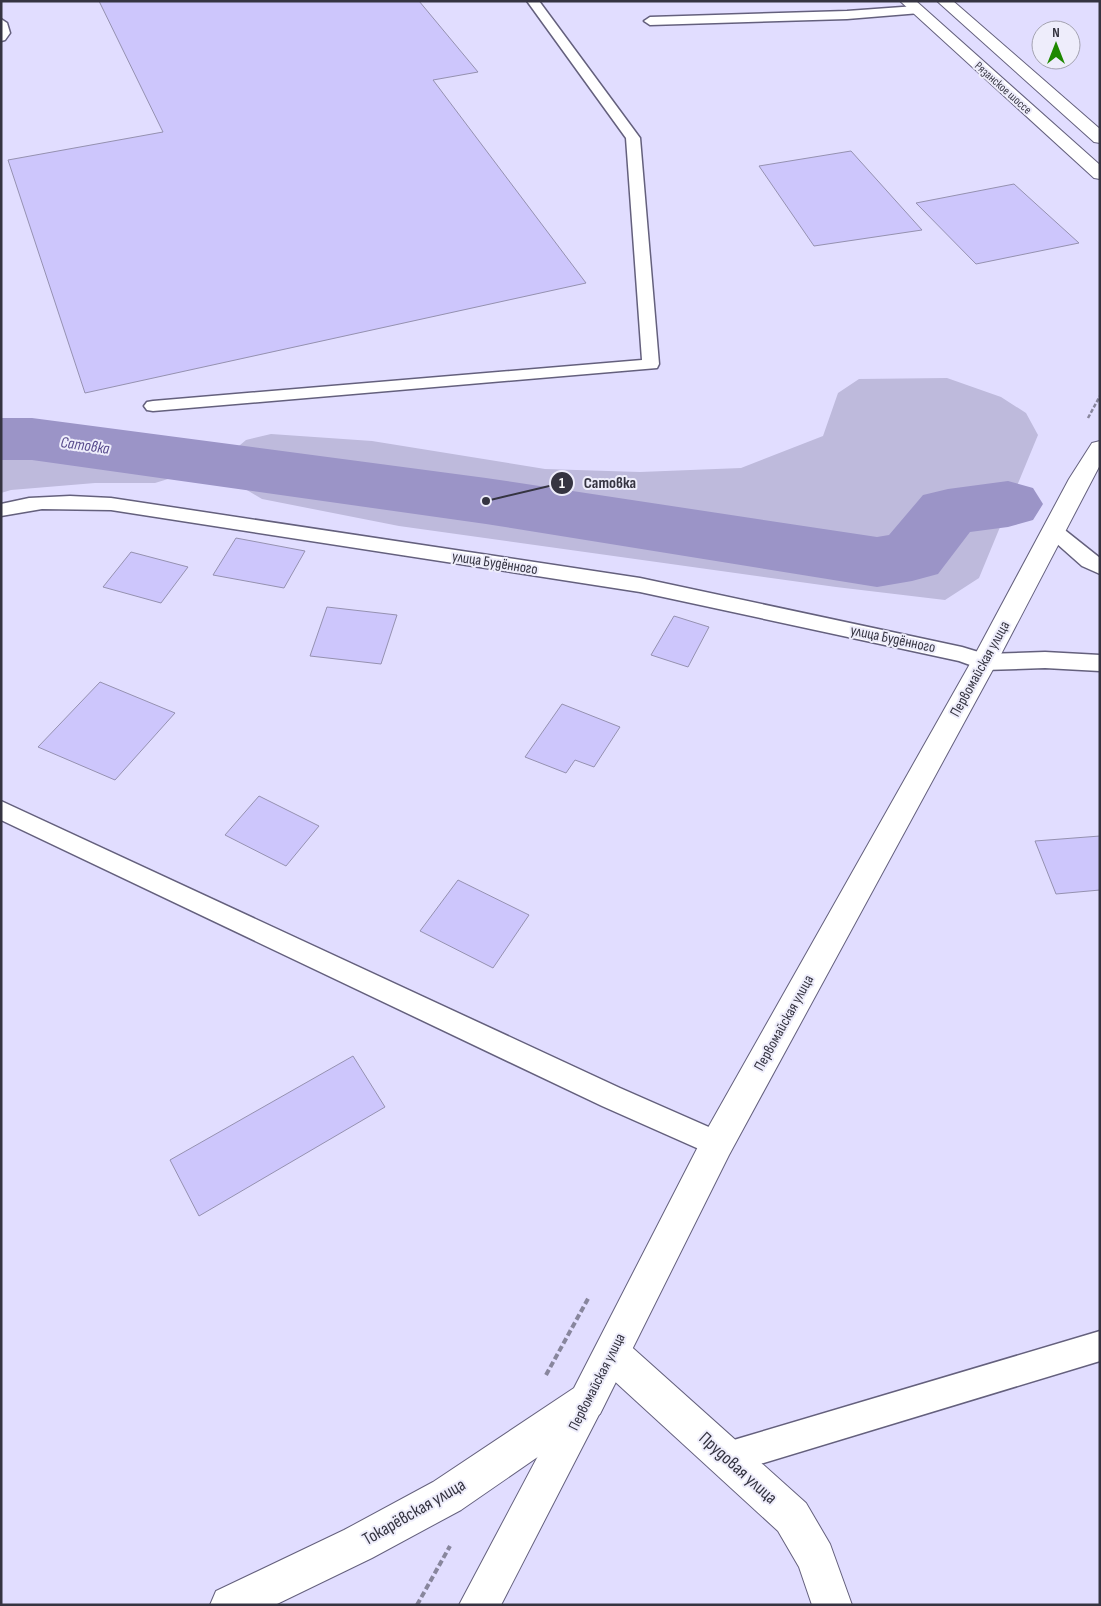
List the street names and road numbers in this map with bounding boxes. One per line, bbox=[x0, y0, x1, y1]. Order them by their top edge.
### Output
street label: Рязанское шоссе bbox=[971, 58, 1035, 118]
street label: улица Будённого bbox=[451, 547, 539, 579]
street label: Первомайская улица bbox=[946, 618, 1014, 720]
street label: улица Будённого bbox=[849, 621, 937, 657]
street label: Первомайская улица bbox=[750, 972, 818, 1074]
street label: Первомайская улица bbox=[564, 1330, 630, 1434]
street label: Прудовая улица bbox=[695, 1428, 781, 1509]
street label: Токарёвская улица bbox=[359, 1474, 469, 1550]

